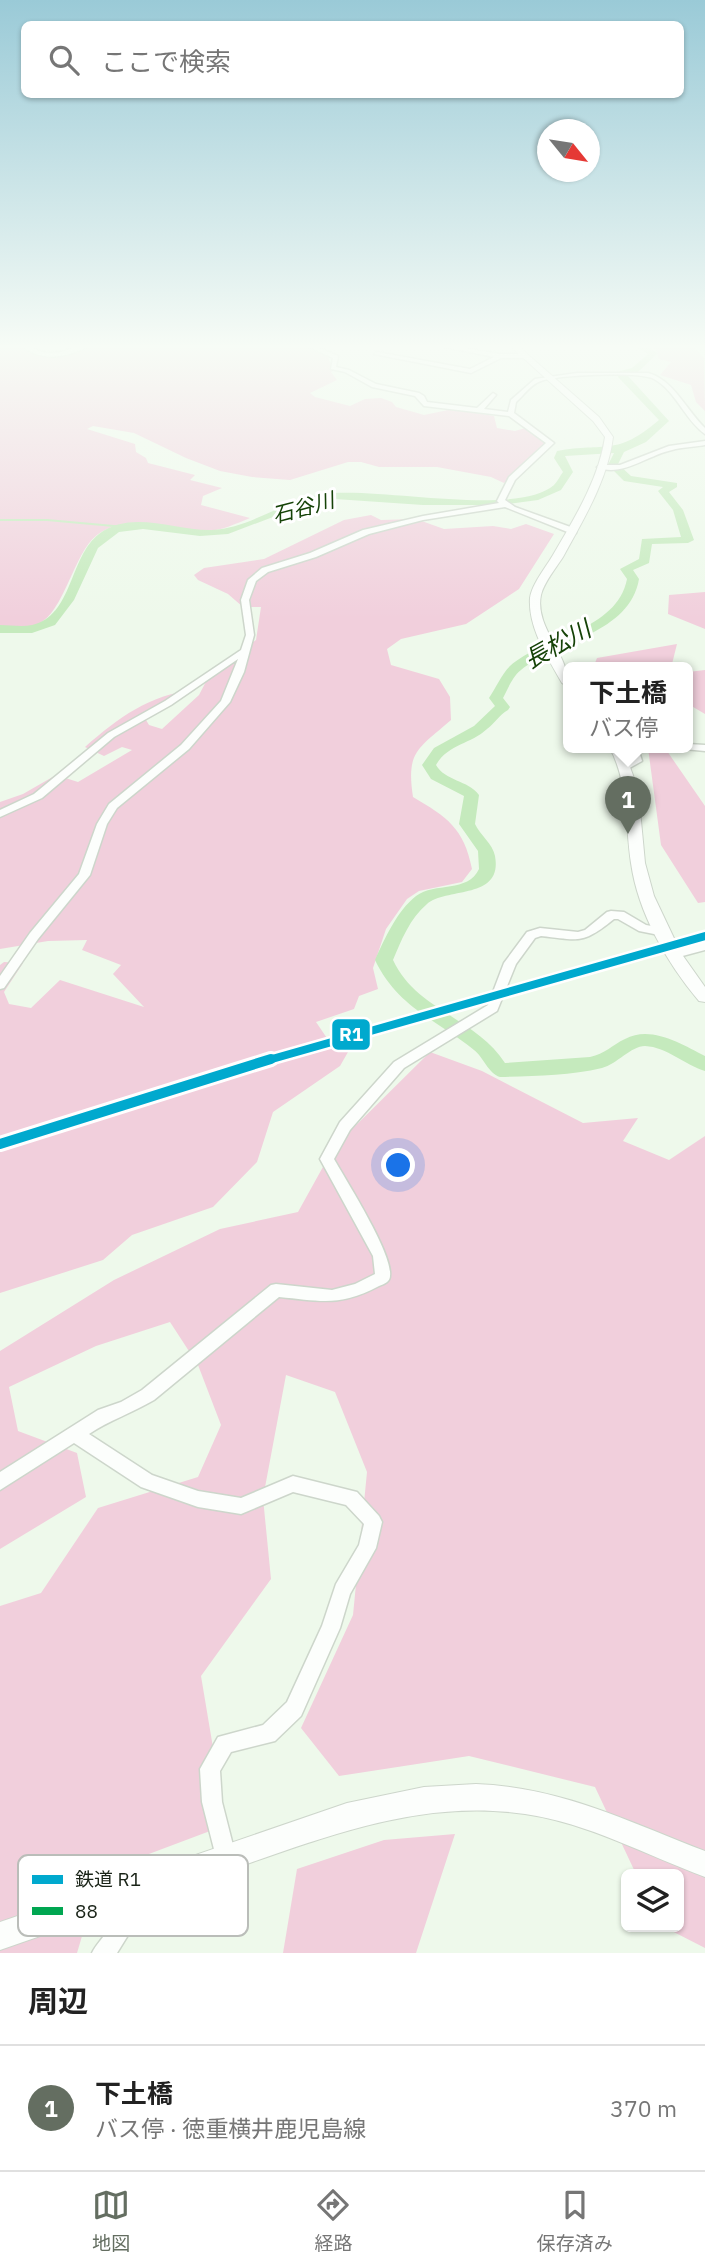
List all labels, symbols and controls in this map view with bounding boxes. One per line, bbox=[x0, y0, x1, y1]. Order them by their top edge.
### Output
search box bbox=[21, 21, 684, 98]
icon: search bbox=[45, 41, 83, 79]
text: ここで検索 bbox=[101, 44, 231, 78]
north arrow bbox=[537, 119, 600, 182]
water label: 石谷川 bbox=[269, 485, 339, 529]
water label: 長松川 bbox=[518, 611, 599, 675]
popup bbox=[563, 662, 693, 753]
text: 下土橋 bbox=[589, 675, 667, 709]
text: バス停 bbox=[589, 712, 658, 742]
pin: 1 bbox=[605, 776, 651, 834]
line badge: R1 bbox=[331, 1018, 371, 1051]
text: R1 bbox=[339, 1022, 364, 1046]
your location bbox=[381, 1148, 415, 1182]
legend bbox=[18, 1855, 248, 1936]
text: 鉄道 R1 bbox=[75, 1867, 141, 1891]
map controls bbox=[621, 1869, 684, 1932]
button: layers bbox=[621, 1869, 684, 1932]
text: 88 bbox=[75, 1899, 98, 1923]
text: 周辺 bbox=[28, 1981, 88, 2020]
text: 下土橋 bbox=[95, 2076, 173, 2110]
text: 1 bbox=[44, 2093, 58, 2123]
text: 370 m bbox=[610, 2093, 677, 2123]
text: バス停 · 徳重横井鹿児島線 bbox=[95, 2113, 366, 2143]
tab: 地図 bbox=[92, 2186, 130, 2255]
tab: 経路 bbox=[314, 2186, 353, 2255]
tab: 保存済み bbox=[537, 2186, 613, 2255]

